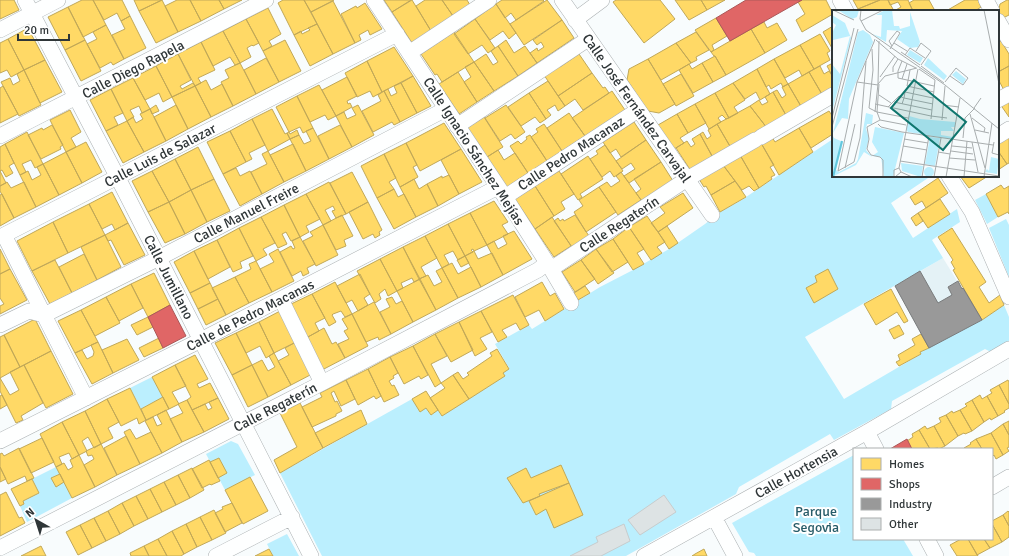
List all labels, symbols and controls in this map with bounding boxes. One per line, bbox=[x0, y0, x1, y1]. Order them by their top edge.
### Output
inset map bbox=[832, 10, 999, 177]
scale bar bbox=[18, 16, 69, 42]
text: 20 m bbox=[24, 23, 49, 38]
street label: Calle José Fernández Carvajal bbox=[579, 30, 695, 186]
street label: Calle Diego Rapela bbox=[79, 36, 187, 102]
street label: Calle Ignacio Sánchez Mejías bbox=[419, 74, 528, 228]
street label: Calle Pedro Macanaz bbox=[515, 113, 628, 194]
street label: Calle Luis de Salazar bbox=[101, 120, 220, 191]
street label: Calle Manuel Freire bbox=[191, 180, 302, 247]
street label: Calle Regaterín bbox=[576, 192, 662, 257]
street label: Calle Jumillano bbox=[140, 232, 197, 322]
street label: Calle de Pedro Macanas bbox=[183, 276, 317, 355]
street label: Calle Regaterín bbox=[231, 379, 320, 436]
street label: Calle Hortensia bbox=[752, 443, 841, 502]
legend bbox=[853, 448, 993, 540]
text: Homes bbox=[889, 457, 924, 472]
text: Shops bbox=[889, 477, 920, 492]
text: Industry bbox=[889, 497, 932, 512]
north arrow bbox=[16, 500, 56, 540]
park label: Parque Segovia bbox=[793, 503, 839, 536]
text: N bbox=[23, 505, 37, 520]
text: Other bbox=[889, 517, 919, 532]

